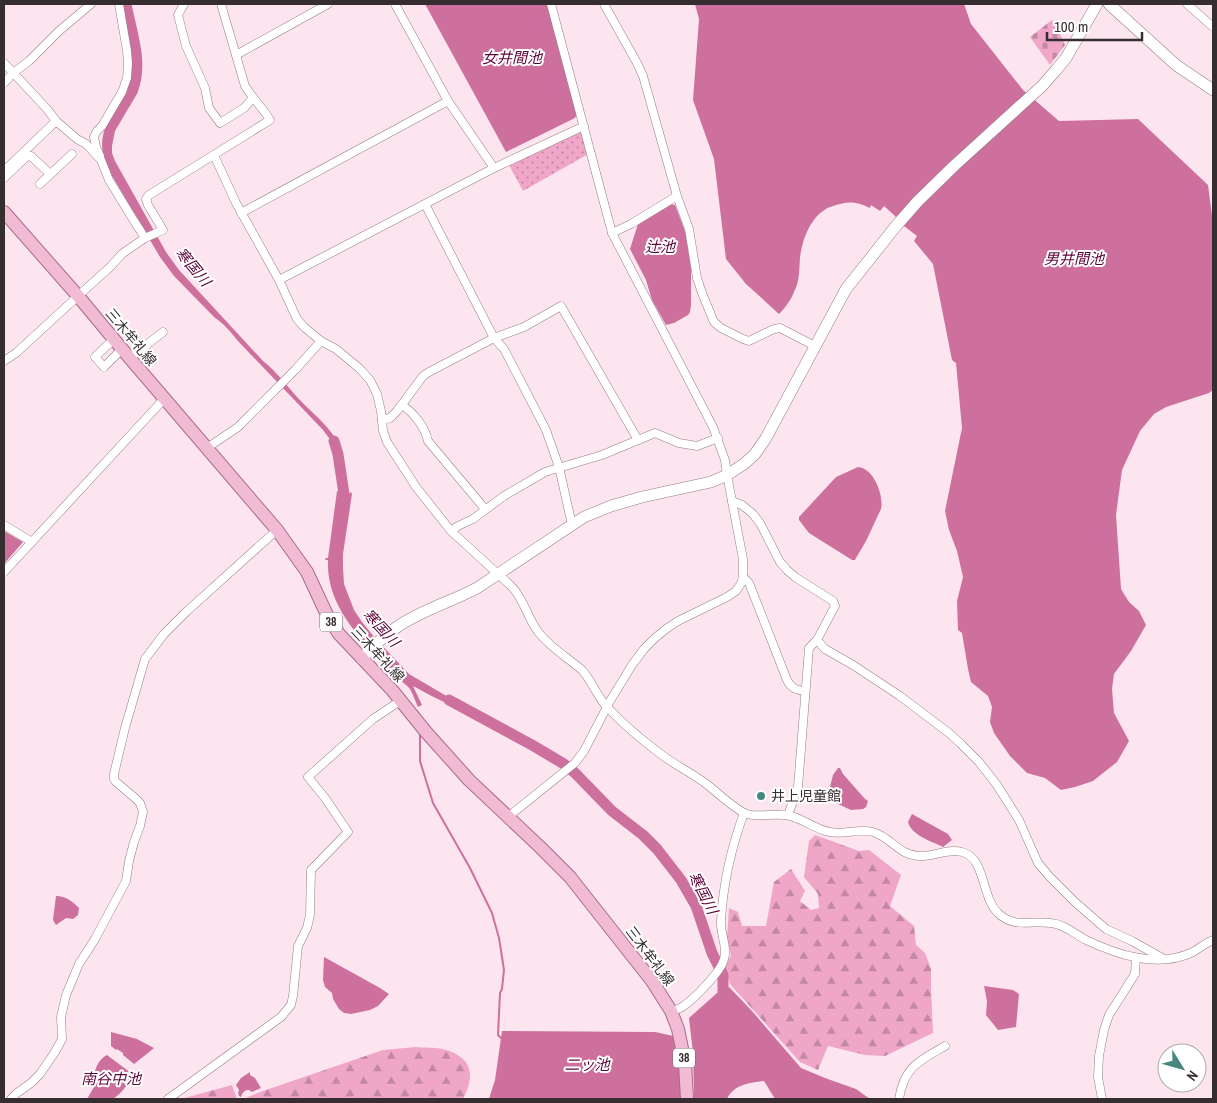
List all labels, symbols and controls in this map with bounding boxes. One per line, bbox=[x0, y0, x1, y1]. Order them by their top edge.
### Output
scale bar bbox=[1047, 10, 1142, 42]
text: 100 m bbox=[1054, 16, 1088, 37]
water label: 女井間池 bbox=[482, 47, 544, 68]
water label: 辻池 bbox=[645, 236, 677, 257]
water label: 寒国川 bbox=[171, 243, 217, 292]
water label: 男井間池 bbox=[1044, 248, 1106, 269]
street label: 三木牟礼線 bbox=[102, 304, 160, 370]
water label: 寒国川 bbox=[358, 604, 406, 653]
road number: 38 bbox=[320, 612, 342, 632]
street label: 三木牟礼線 bbox=[348, 622, 408, 686]
place label: 井上児童館 bbox=[771, 787, 841, 805]
marker: 井上児童館 bbox=[755, 790, 767, 802]
water label: 寒国川 bbox=[684, 868, 724, 919]
street label: 三木牟礼線 bbox=[622, 923, 678, 989]
north arrow bbox=[1157, 1043, 1207, 1093]
road number: 38 bbox=[673, 1048, 695, 1068]
water label: 二ッ池 bbox=[564, 1054, 611, 1075]
text: N bbox=[1183, 1067, 1202, 1085]
water label: 南谷中池 bbox=[81, 1068, 143, 1089]

